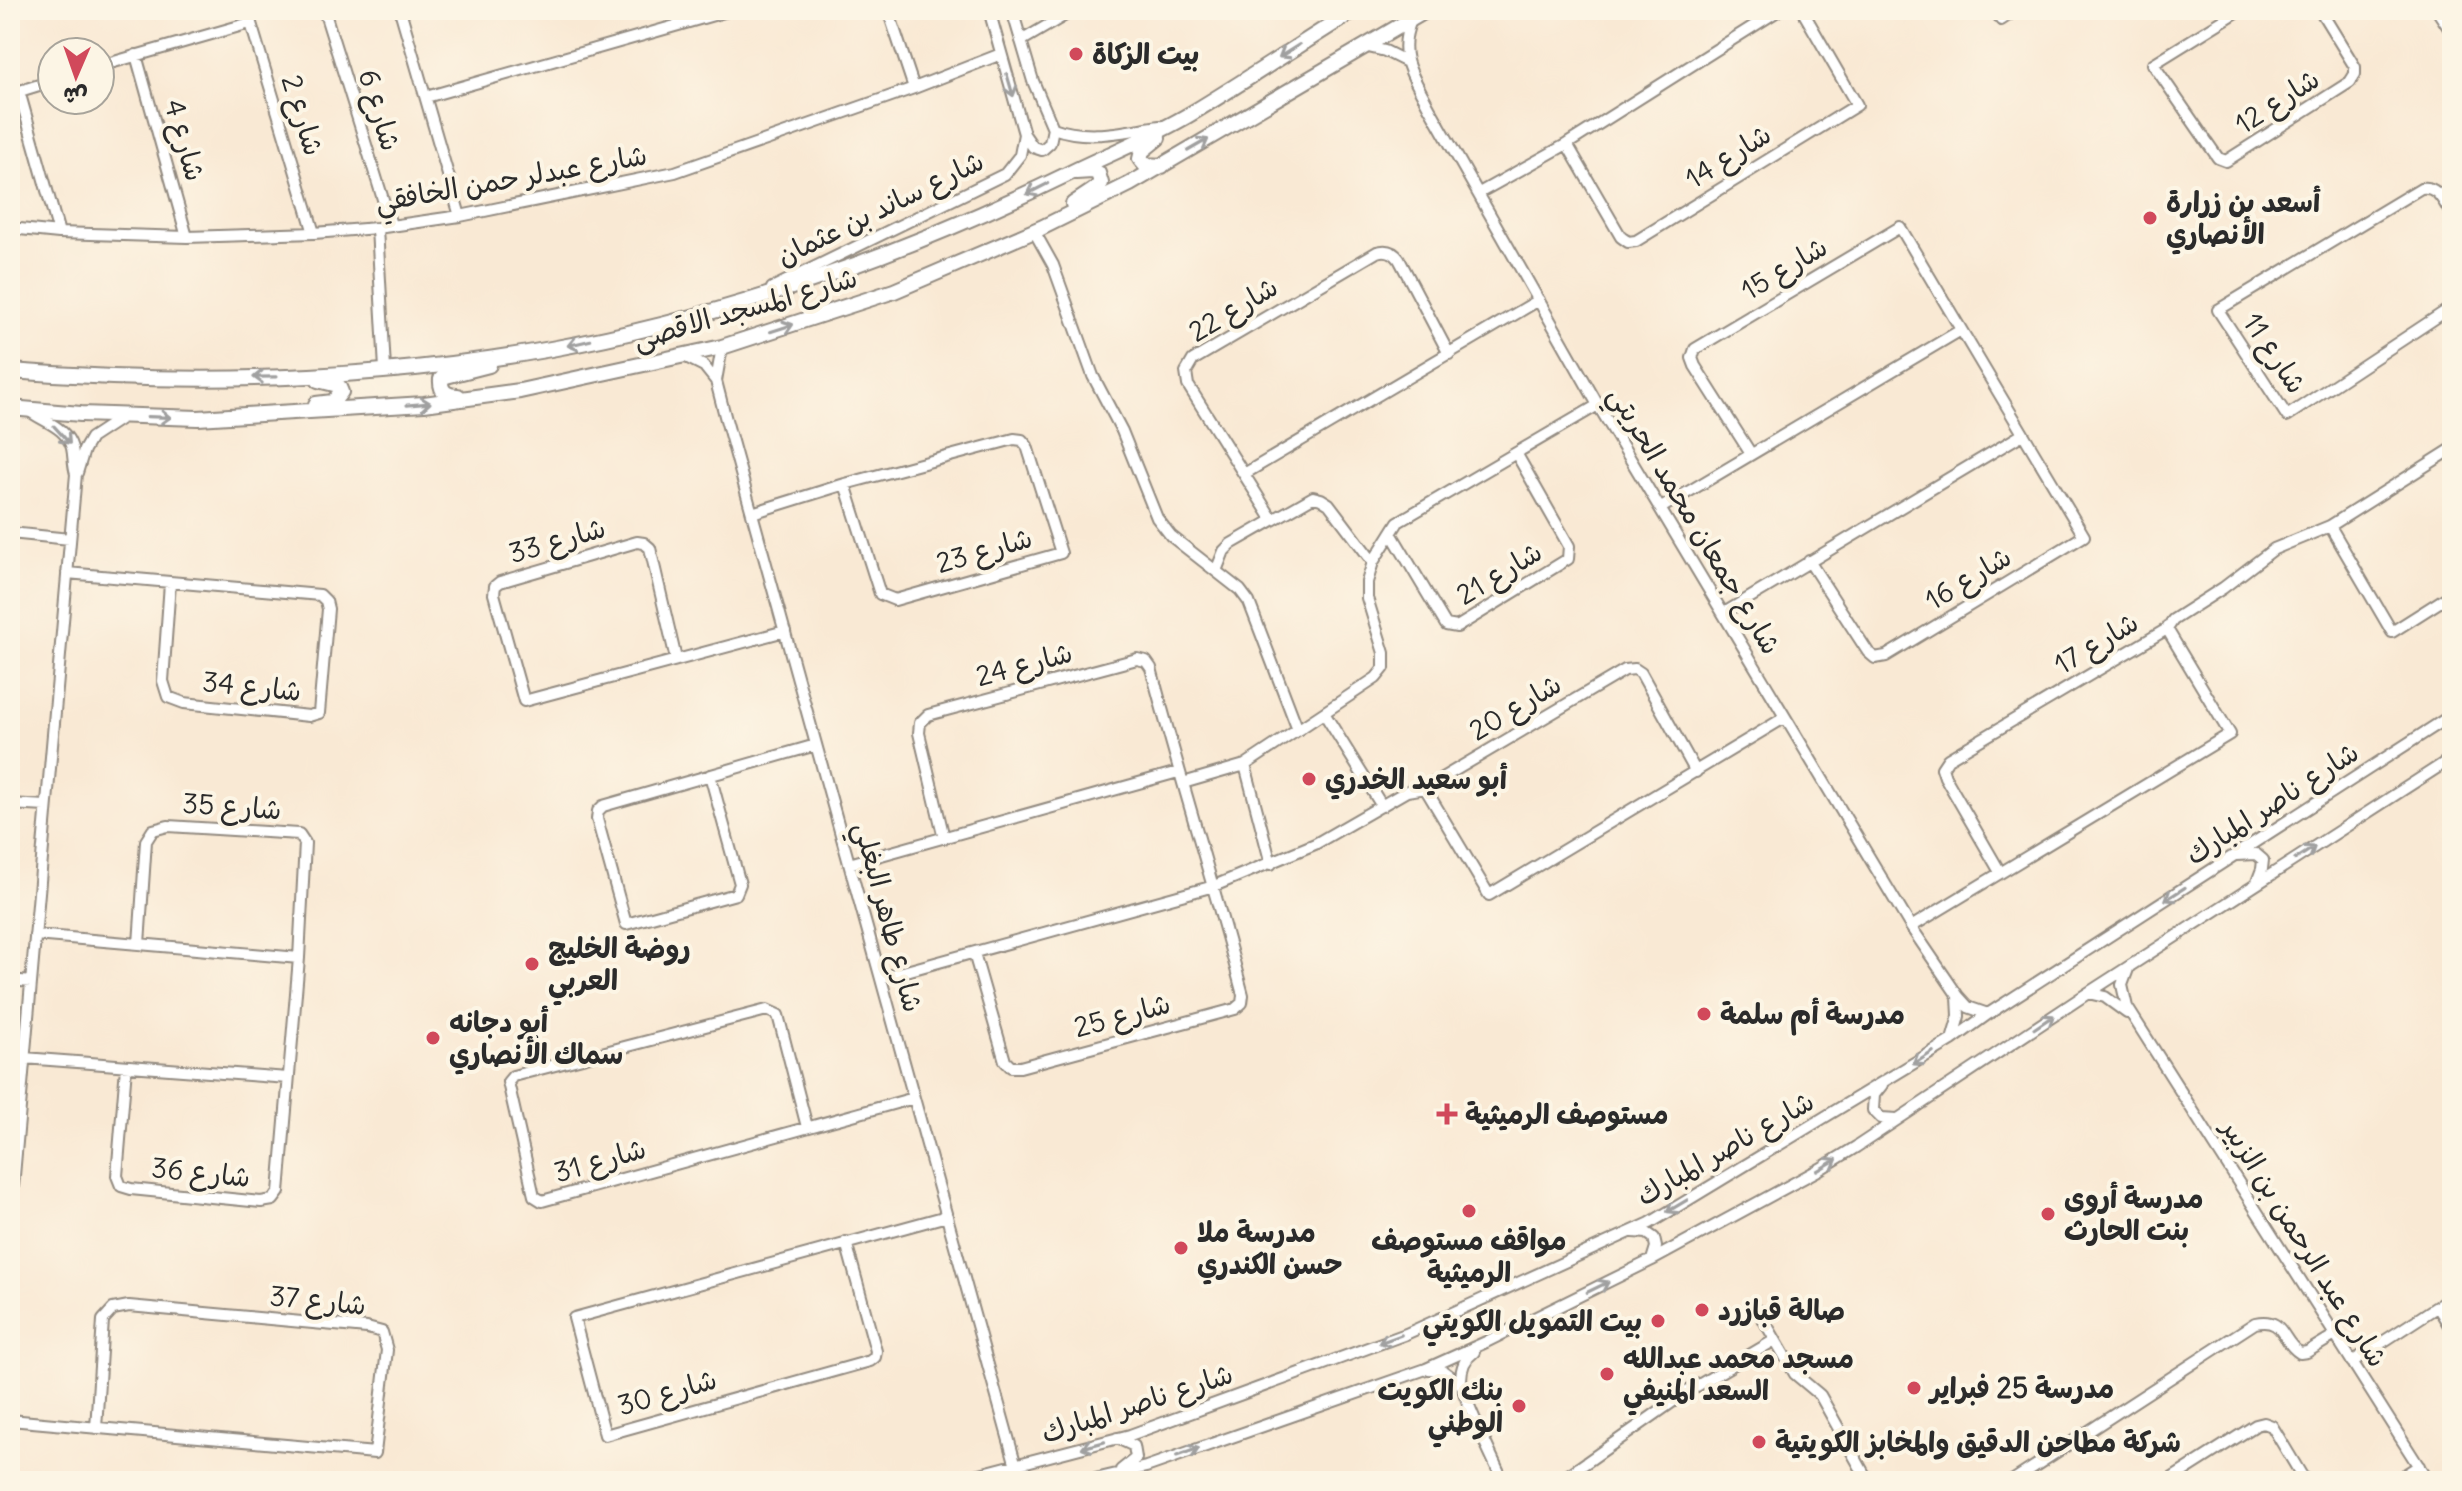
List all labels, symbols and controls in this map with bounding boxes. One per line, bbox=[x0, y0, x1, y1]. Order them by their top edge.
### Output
north arrow bbox=[36, 36, 116, 116]
place label: بيت الزكاة bbox=[1092, 36, 1199, 72]
one-way arrow bbox=[1278, 43, 1301, 59]
marker: بيت الزكاة bbox=[1067, 45, 1085, 63]
street label: شارع 12 bbox=[2228, 60, 2327, 143]
street label: شارع 6 bbox=[349, 65, 409, 156]
street label: شارع 2 bbox=[272, 70, 332, 160]
one-way arrow bbox=[1004, 72, 1019, 97]
text: ش bbox=[63, 82, 88, 110]
street label: شارع 4 bbox=[154, 95, 214, 186]
street label: شارع 14 bbox=[1678, 116, 1779, 198]
street label: شارع عبدلر حمن الخافقي bbox=[372, 136, 651, 227]
one-way arrow bbox=[1186, 137, 1210, 152]
street label: شارع ساند بن عثمان bbox=[771, 142, 990, 276]
one-way arrow bbox=[1025, 182, 1049, 198]
place label: أسعد بن زرارة الأنصاري bbox=[2166, 184, 2321, 255]
marker: أسعد بن زرارة الأنصاري bbox=[2141, 209, 2159, 227]
street label: شارع 15 bbox=[1734, 228, 1835, 309]
street label: شارع المسجد الاقصى bbox=[629, 259, 862, 359]
street label: شارع 22 bbox=[1182, 268, 1285, 351]
street label: شارع 11 bbox=[2233, 306, 2315, 401]
one-way arrow bbox=[769, 320, 794, 335]
one-way arrow bbox=[567, 336, 592, 351]
one-way arrow bbox=[252, 370, 279, 385]
street label: شارع جمعان محمد الحريتي bbox=[1595, 379, 1789, 664]
one-way arrow bbox=[405, 396, 431, 411]
one-way arrow bbox=[145, 409, 172, 424]
one-way arrow bbox=[52, 424, 71, 445]
street label: شارع 33 bbox=[504, 509, 610, 573]
street label: شارع 23 bbox=[932, 519, 1037, 583]
street label: شارع 21 bbox=[1450, 533, 1549, 614]
street label: شارع 16 bbox=[1918, 538, 2019, 619]
street label: شارع 17 bbox=[2047, 604, 2146, 684]
street label: شارع 24 bbox=[972, 634, 1077, 696]
street label: شارع 34 bbox=[201, 663, 303, 711]
street label: شارع 20 bbox=[1462, 666, 1569, 750]
street label: شارع ناصر المبارك bbox=[2179, 734, 2366, 874]
place label: أبو سعيد الخدري bbox=[1325, 761, 1508, 800]
marker: أبو سعيد الخدري bbox=[1300, 770, 1318, 788]
street label: شارع 35 bbox=[181, 785, 283, 829]
street label: شارع طاهر البغلي bbox=[840, 818, 932, 1018]
one-way arrow bbox=[2293, 844, 2315, 861]
one-way arrow bbox=[2164, 887, 2187, 903]
place label: روضة الخليج العربي bbox=[548, 930, 690, 1006]
marker: روضة الخليج العربي bbox=[523, 955, 541, 973]
street label: شارع 25 bbox=[1070, 985, 1175, 1047]
place label: مدرسة أم سلمة bbox=[1720, 996, 1905, 1036]
place label: أبو دجانه سماك الأنصاري bbox=[449, 1004, 623, 1075]
marker: مدرسة أم سلمة bbox=[1695, 1005, 1713, 1023]
one-way arrow bbox=[2033, 1014, 2055, 1030]
marker: أبو دجانه سماك الأنصاري bbox=[424, 1029, 442, 1047]
one-way arrow bbox=[1912, 1050, 1935, 1066]
street label: شارع ناصر المبارك bbox=[1630, 1083, 1821, 1215]
place label: مستوصف الرميثية bbox=[1465, 1096, 1669, 1132]
marker: مستوصف الرميثية bbox=[1436, 1103, 1458, 1125]
street label: شارع عبد الرحمن بن الزبير bbox=[2211, 1111, 2396, 1375]
street label: شارع 31 bbox=[550, 1130, 651, 1192]
street label: شارع 36 bbox=[150, 1149, 252, 1197]
one-way arrow bbox=[1815, 1157, 1838, 1173]
place label: مدرسة أروى بنت الحارث bbox=[2064, 1180, 2204, 1248]
one-way arrow bbox=[1666, 1199, 1689, 1215]
marker: مواقف مستوصف الرميثية bbox=[1460, 1202, 1478, 1220]
marker: مدرسة أروى بنت الحارث bbox=[2039, 1205, 2057, 1223]
place label: مدرسة ملا حسن الكندري bbox=[1197, 1214, 1343, 1285]
place label: مواقف مستوصف الرميثية bbox=[1371, 1222, 1567, 1290]
marker: مدرسة ملا حسن الكندري bbox=[1172, 1239, 1190, 1257]
street label: شارع 37 bbox=[268, 1277, 368, 1325]
one-way arrow bbox=[1585, 1279, 1609, 1294]
place label: صالة قبازرد bbox=[1718, 1292, 1845, 1328]
marker: صالة قبازرد bbox=[1693, 1301, 1711, 1319]
place label: بيت التمويل الكويتي bbox=[1423, 1303, 1642, 1347]
marker: بيت التمويل الكويتي bbox=[1649, 1312, 1667, 1330]
one-way arrow bbox=[1378, 1333, 1403, 1348]
place label: مسجد محمد عبدالله السعد المنيفي bbox=[1623, 1340, 1854, 1416]
street label: شارع ناصر المبارك bbox=[1037, 1355, 1238, 1453]
street label: شارع 30 bbox=[613, 1361, 721, 1425]
marker: مسجد محمد عبدالله السعد المنيفي bbox=[1598, 1365, 1616, 1383]
place label: مدرسة 25 فبراير bbox=[1927, 1370, 2114, 1406]
place label: بنك الكويت الوطني bbox=[1378, 1372, 1503, 1448]
marker: مدرسة 25 فبراير bbox=[1905, 1379, 1923, 1397]
marker: بنك الكويت الوطني bbox=[1510, 1397, 1528, 1415]
place label: شركة مطاحن الدقيق والمخابز الكويتية bbox=[1775, 1424, 2181, 1461]
marker: شركة مطاحن الدقيق والمخابز الكويتية bbox=[1750, 1433, 1768, 1451]
one-way arrow bbox=[1080, 1438, 1106, 1453]
one-way arrow bbox=[1176, 1444, 1200, 1458]

